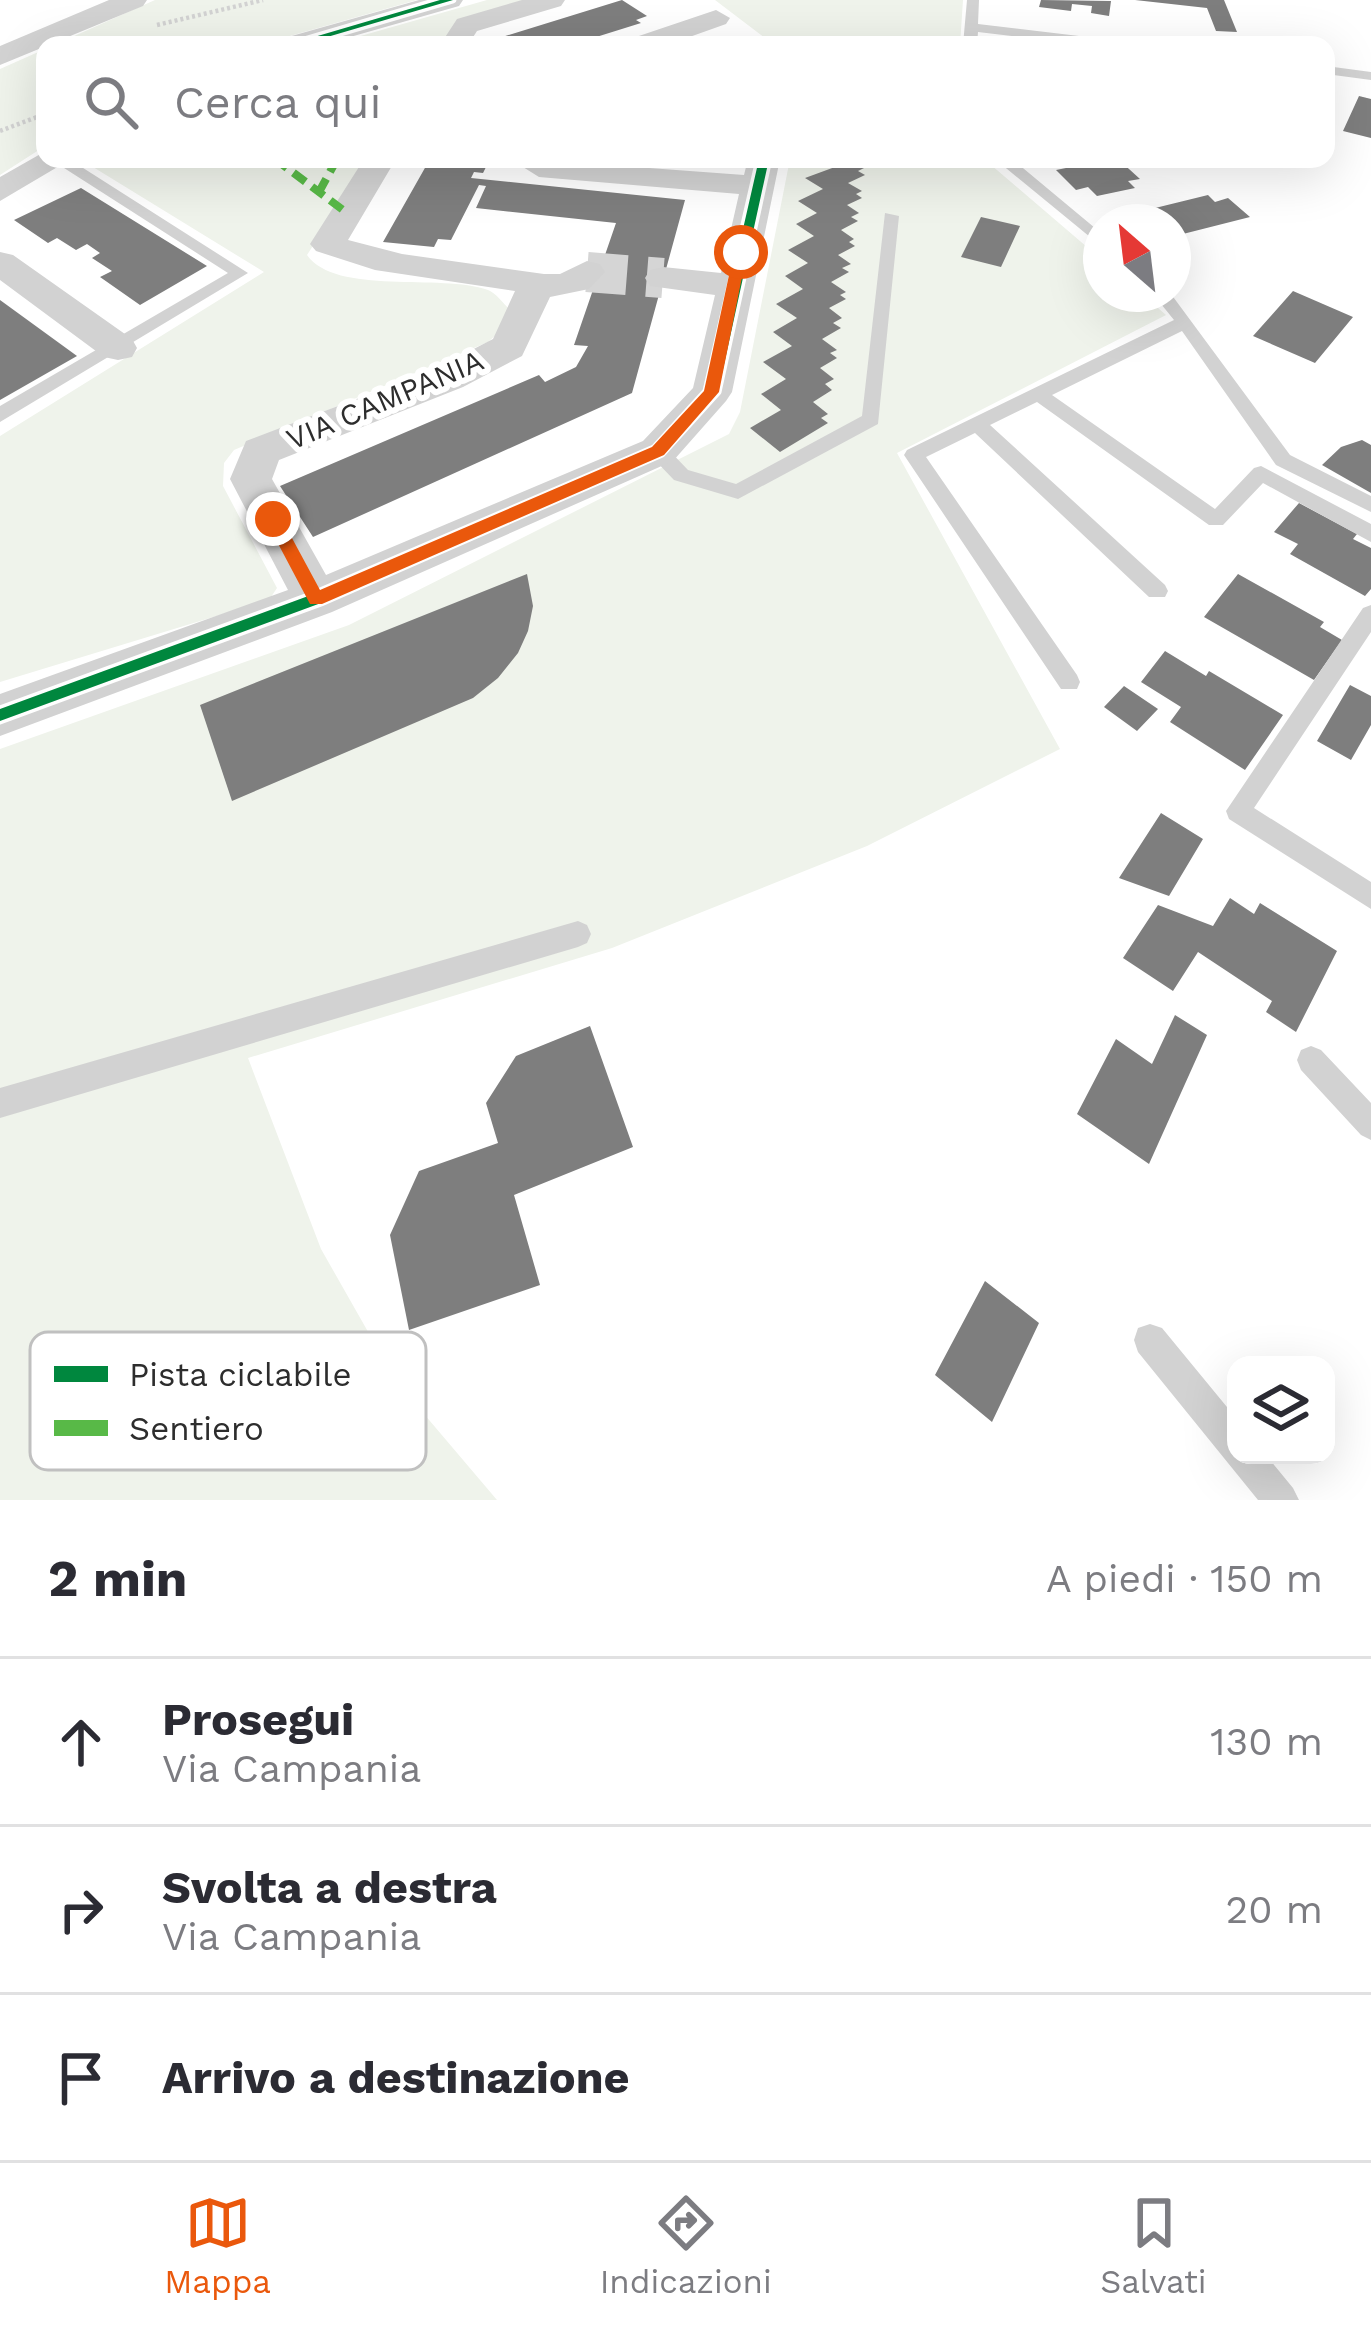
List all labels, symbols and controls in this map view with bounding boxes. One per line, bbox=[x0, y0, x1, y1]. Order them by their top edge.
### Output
search box bbox=[36, 36, 1335, 168]
icon: search bbox=[78, 69, 144, 135]
text: Cerca qui bbox=[174, 76, 381, 129]
north arrow bbox=[1083, 204, 1191, 312]
route start bbox=[714, 225, 768, 279]
street label: VIA CAMPANIA bbox=[281, 342, 489, 457]
route end bbox=[246, 492, 300, 546]
legend bbox=[30, 1332, 426, 1470]
text: Pista ciclabile bbox=[129, 1355, 351, 1394]
map controls bbox=[1227, 1356, 1335, 1464]
button: layers bbox=[1227, 1356, 1335, 1464]
text: Sentiero bbox=[129, 1409, 264, 1448]
text: 2 min bbox=[48, 1549, 187, 1608]
text: A piedi · 150 m bbox=[1046, 1556, 1323, 1601]
text: Prosegui bbox=[162, 1693, 354, 1746]
icon: ahead bbox=[48, 1709, 114, 1775]
text: 130 m bbox=[1210, 1719, 1323, 1764]
text: Via Campania bbox=[162, 1746, 421, 1791]
text: Svolta a destra bbox=[162, 1861, 497, 1914]
icon: right bbox=[48, 1877, 114, 1943]
text: 20 m bbox=[1226, 1887, 1323, 1932]
text: Via Campania bbox=[162, 1914, 421, 1959]
icon: arrive bbox=[48, 2045, 114, 2111]
text: Arrivo a destinazione bbox=[162, 2051, 630, 2104]
tab: Mappa bbox=[164, 2190, 271, 2301]
tab: Indicazioni bbox=[600, 2190, 772, 2301]
tab: Salvati bbox=[1100, 2190, 1207, 2301]

